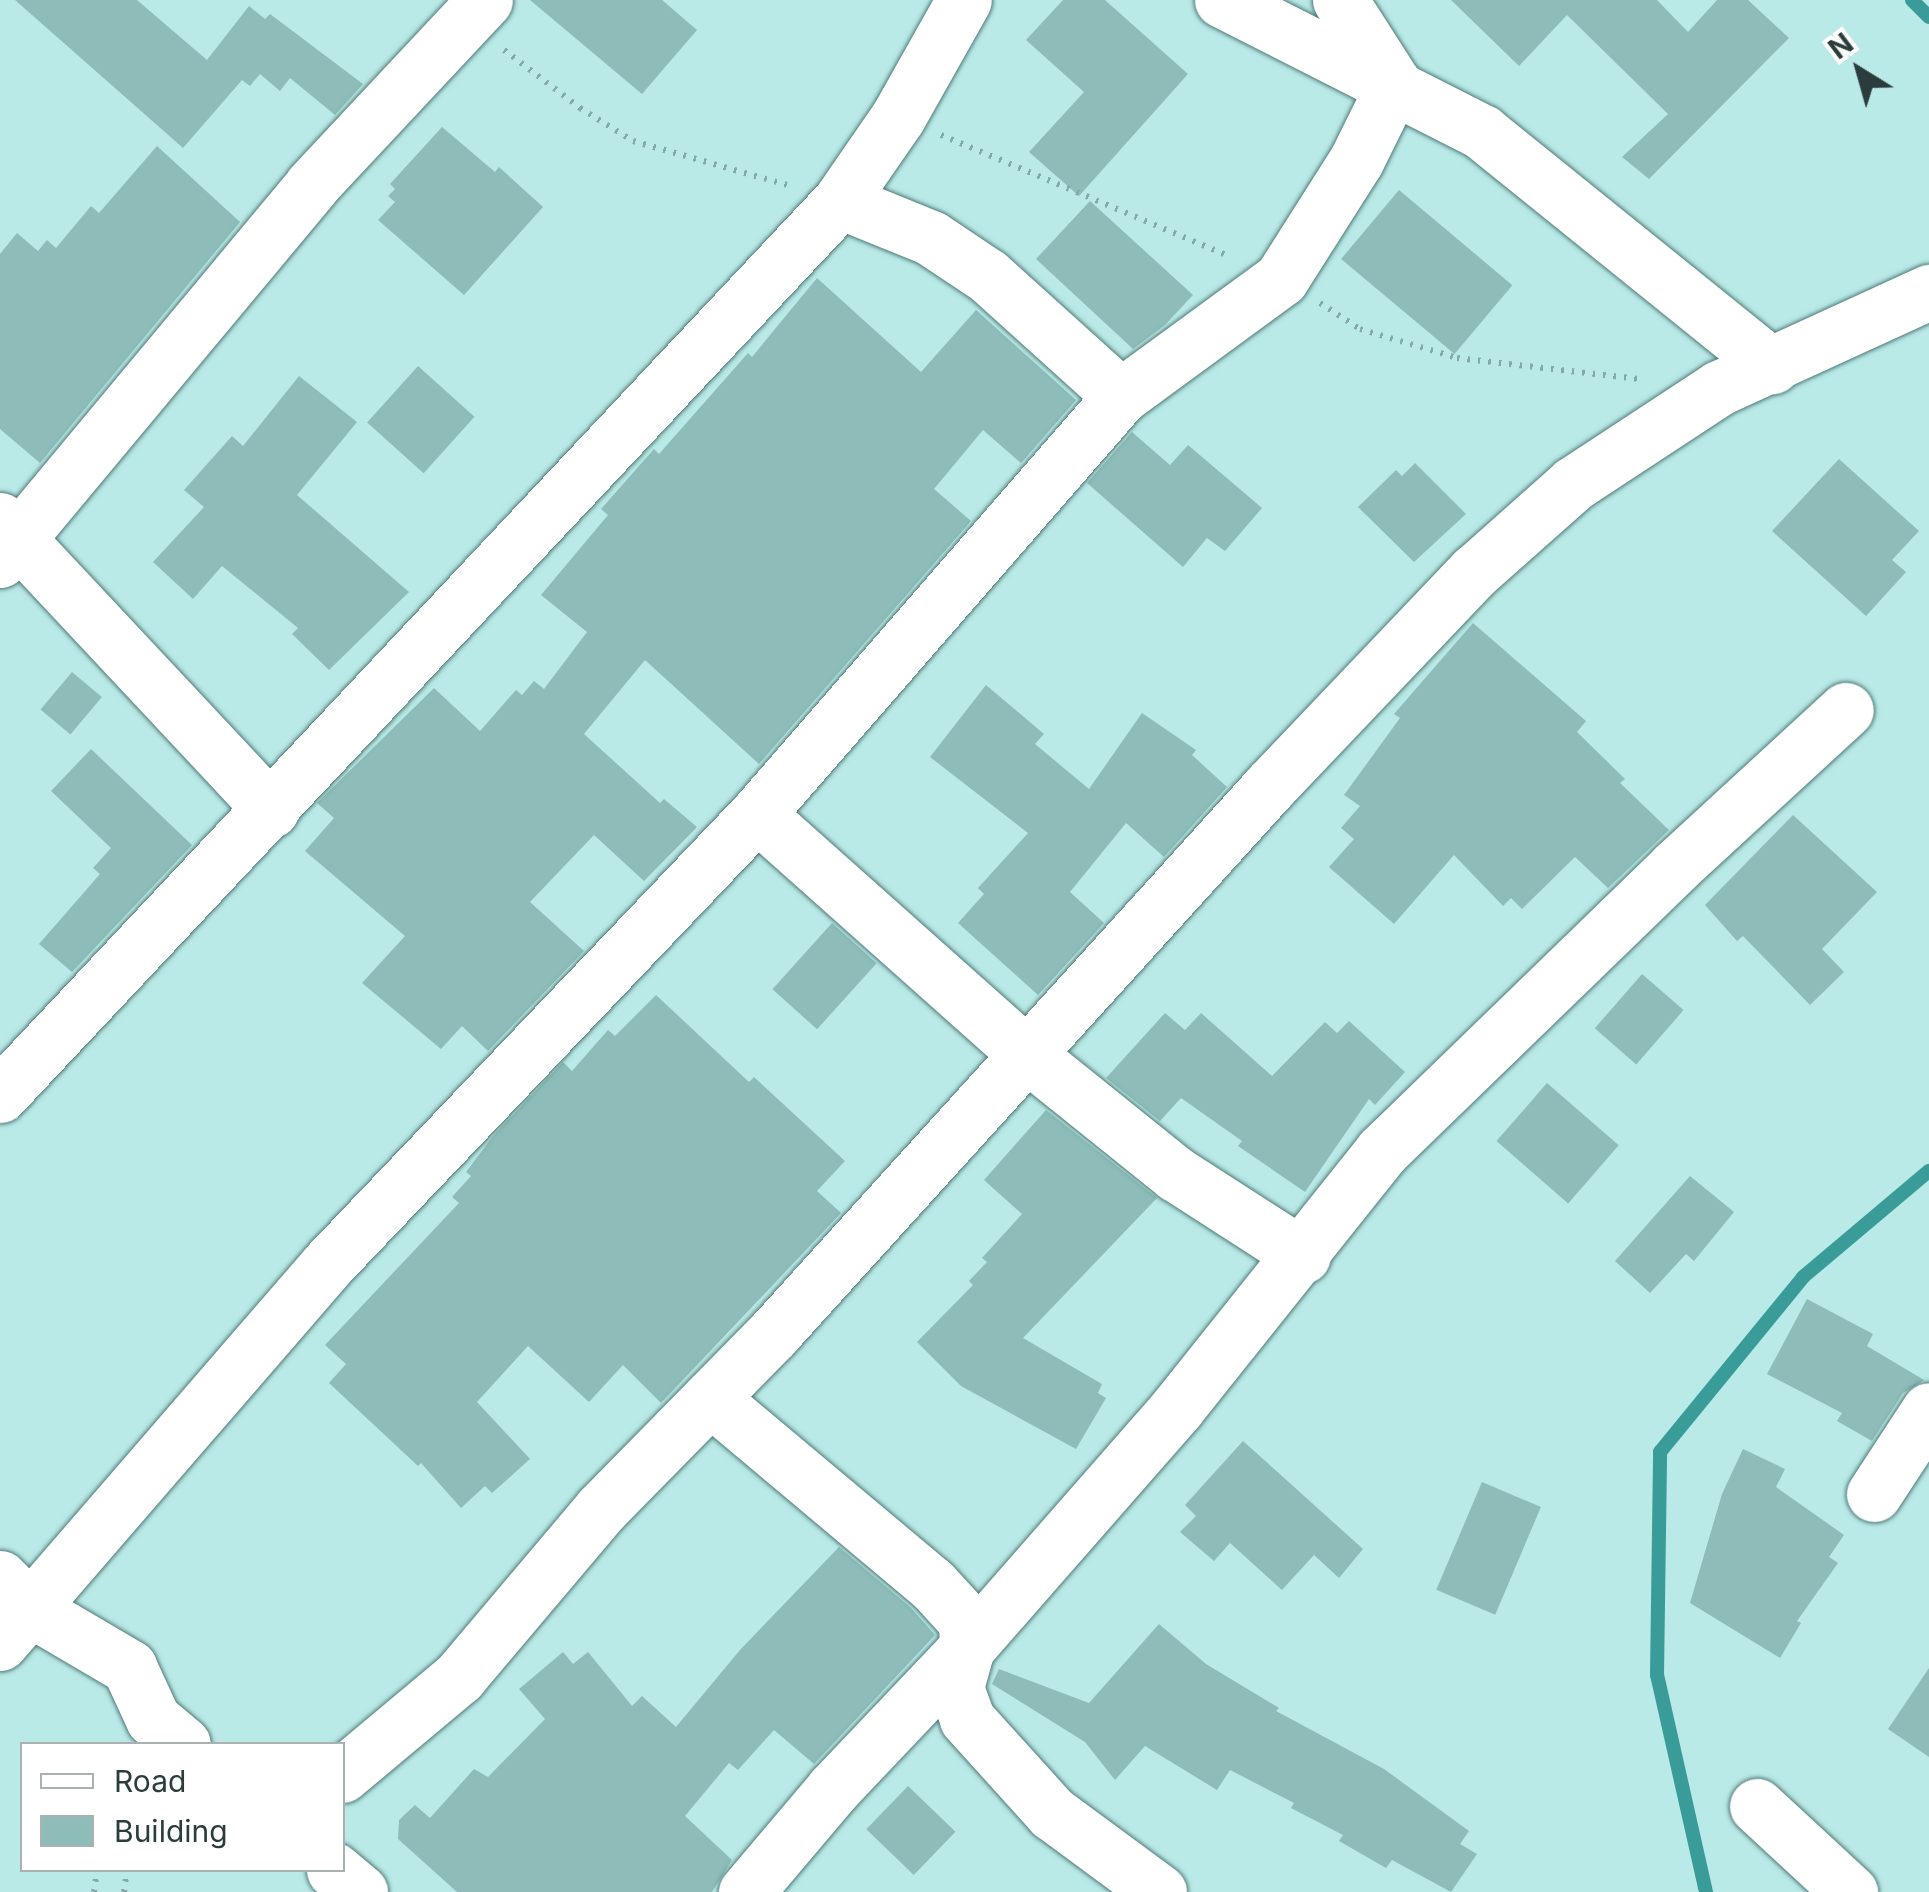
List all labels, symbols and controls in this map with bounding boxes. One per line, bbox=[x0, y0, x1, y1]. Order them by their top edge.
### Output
north arrow bbox=[1809, 20, 1909, 120]
text: N bbox=[1822, 26, 1860, 66]
legend bbox=[20, 1742, 345, 1872]
text: Road bbox=[114, 1763, 186, 1799]
text: Building bbox=[114, 1813, 228, 1849]

